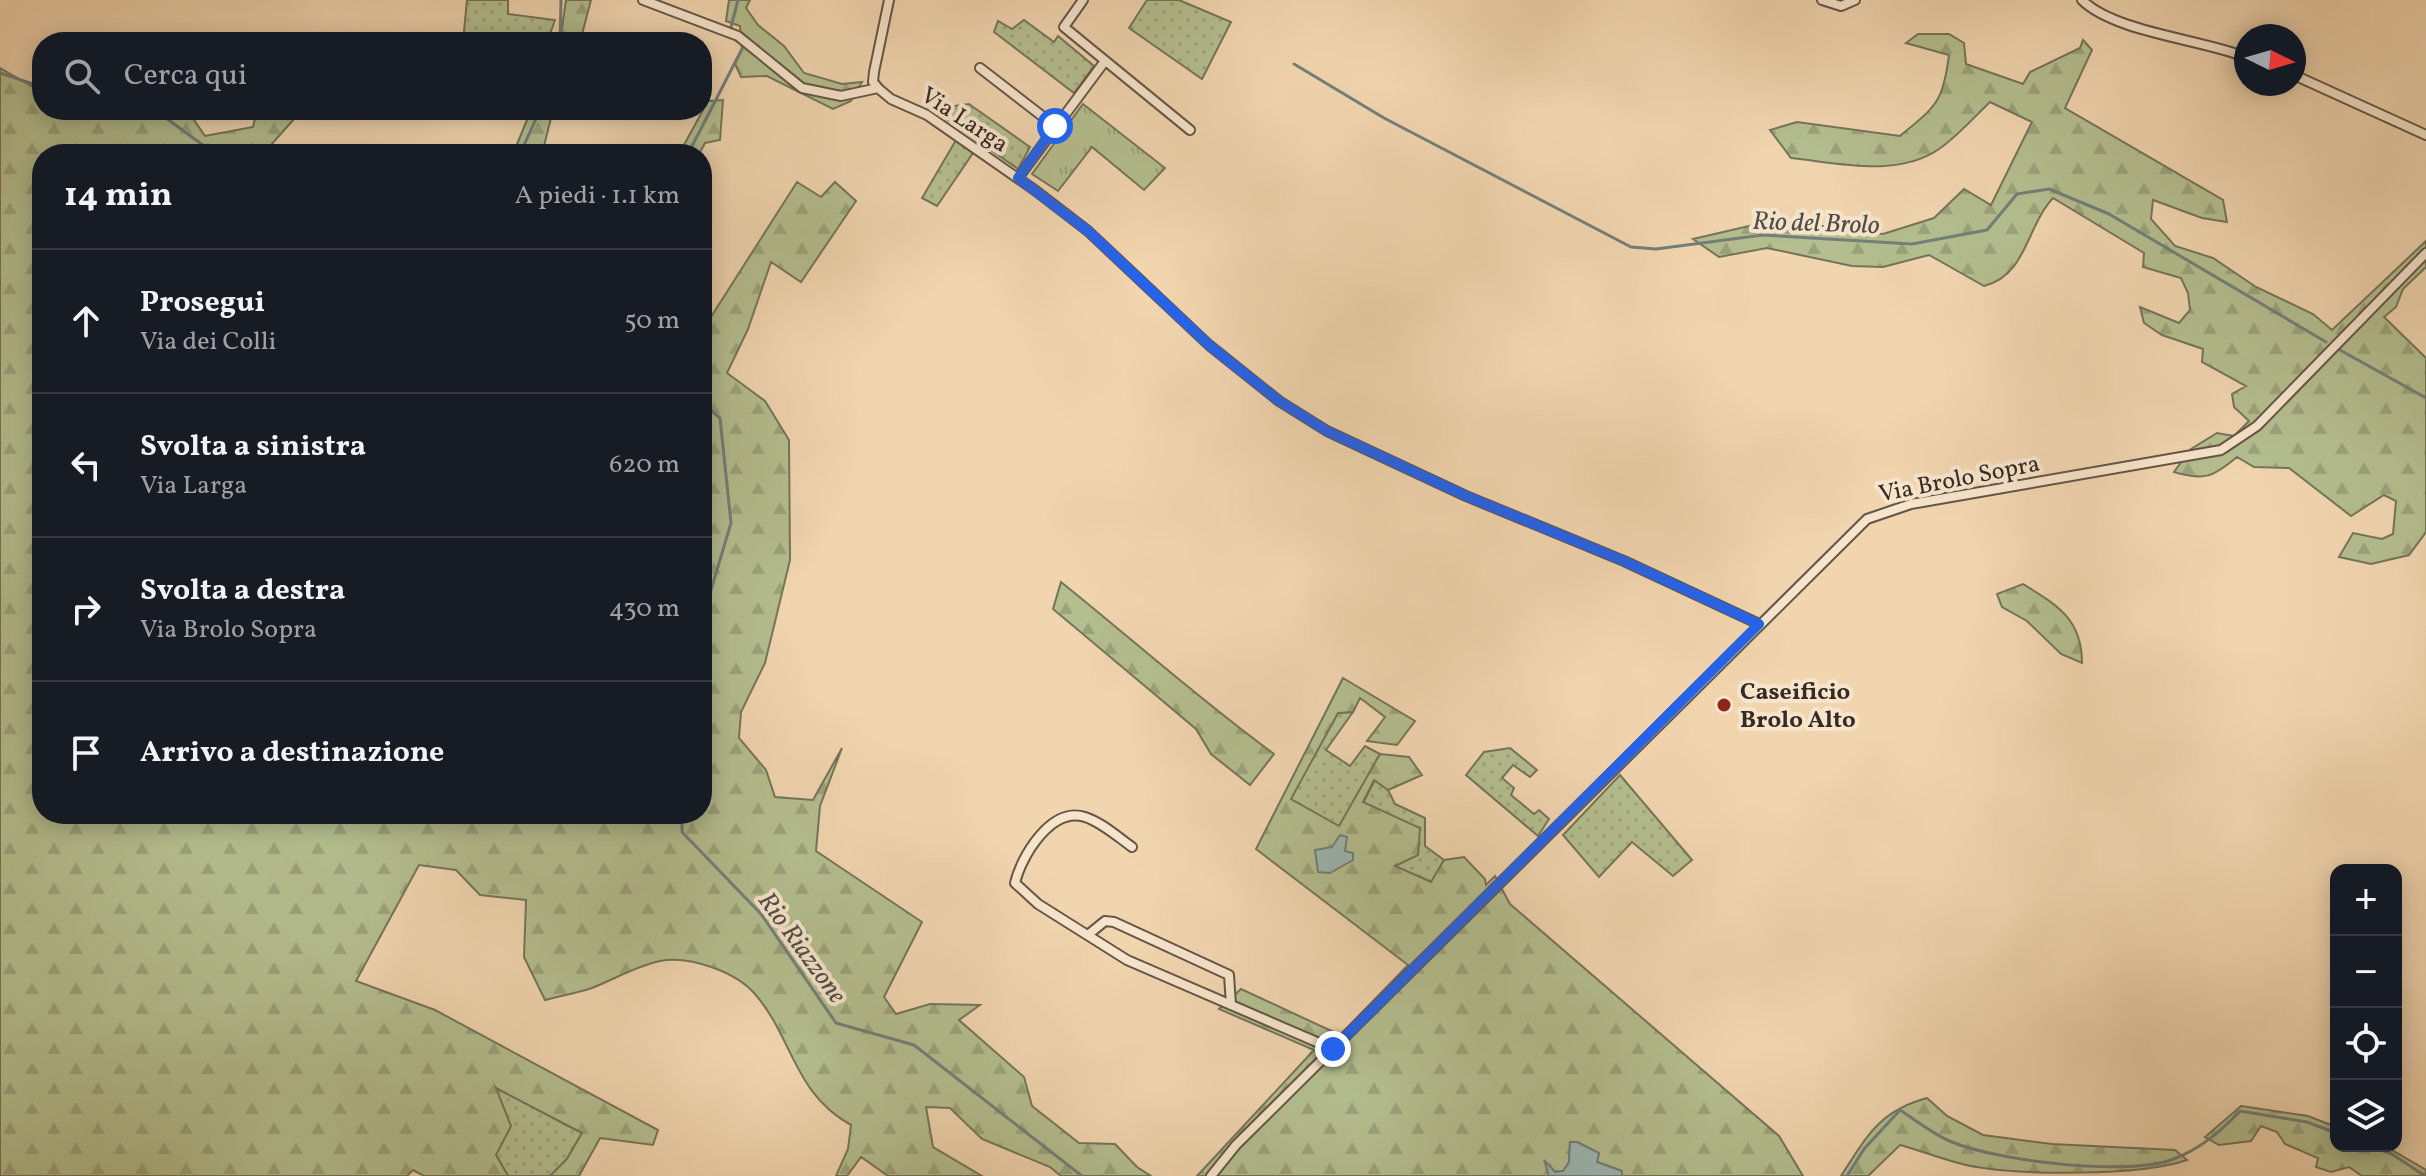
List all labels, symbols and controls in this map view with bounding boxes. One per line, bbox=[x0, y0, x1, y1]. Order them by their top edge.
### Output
north arrow bbox=[2234, 24, 2306, 96]
search box bbox=[32, 32, 712, 120]
icon: search bbox=[60, 54, 104, 98]
text: Cerca qui bbox=[124, 55, 247, 97]
street label: Via Larga bbox=[913, 79, 1015, 162]
route start bbox=[1037, 108, 1073, 144]
text: 14 min bbox=[64, 173, 172, 220]
text: A piedi · 1.1 km bbox=[515, 178, 680, 214]
water label: Rio del Brolo bbox=[1752, 204, 1880, 244]
text: Prosegui bbox=[140, 282, 265, 324]
icon: ahead bbox=[64, 299, 108, 343]
text: 50 m bbox=[624, 303, 680, 339]
text: Via dei Colli bbox=[140, 324, 276, 360]
text: Svolta a sinistra bbox=[140, 426, 366, 468]
icon: left bbox=[64, 443, 108, 487]
text: 620 m bbox=[609, 447, 680, 483]
street label: Via Brolo Sopra bbox=[1876, 448, 2043, 512]
text: Via Larga bbox=[140, 468, 247, 504]
text: Svolta a destra bbox=[140, 570, 345, 612]
icon: right bbox=[64, 587, 108, 631]
text: 430 m bbox=[609, 591, 680, 627]
text: Via Brolo Sopra bbox=[140, 612, 317, 648]
place label: Caseificio Brolo Alto bbox=[1740, 676, 1856, 738]
marker: Caseificio Brolo Alto bbox=[1715, 696, 1733, 714]
icon: arrive bbox=[64, 731, 108, 775]
text: Arrivo a destinazione bbox=[140, 732, 444, 774]
map controls bbox=[2330, 864, 2402, 1152]
button: + bbox=[2330, 864, 2402, 936]
water label: Rio Riazzone bbox=[749, 885, 854, 1012]
button: − bbox=[2330, 936, 2402, 1008]
button: locate bbox=[2330, 1008, 2402, 1080]
route end bbox=[1315, 1031, 1351, 1067]
button: layers bbox=[2330, 1080, 2402, 1152]

